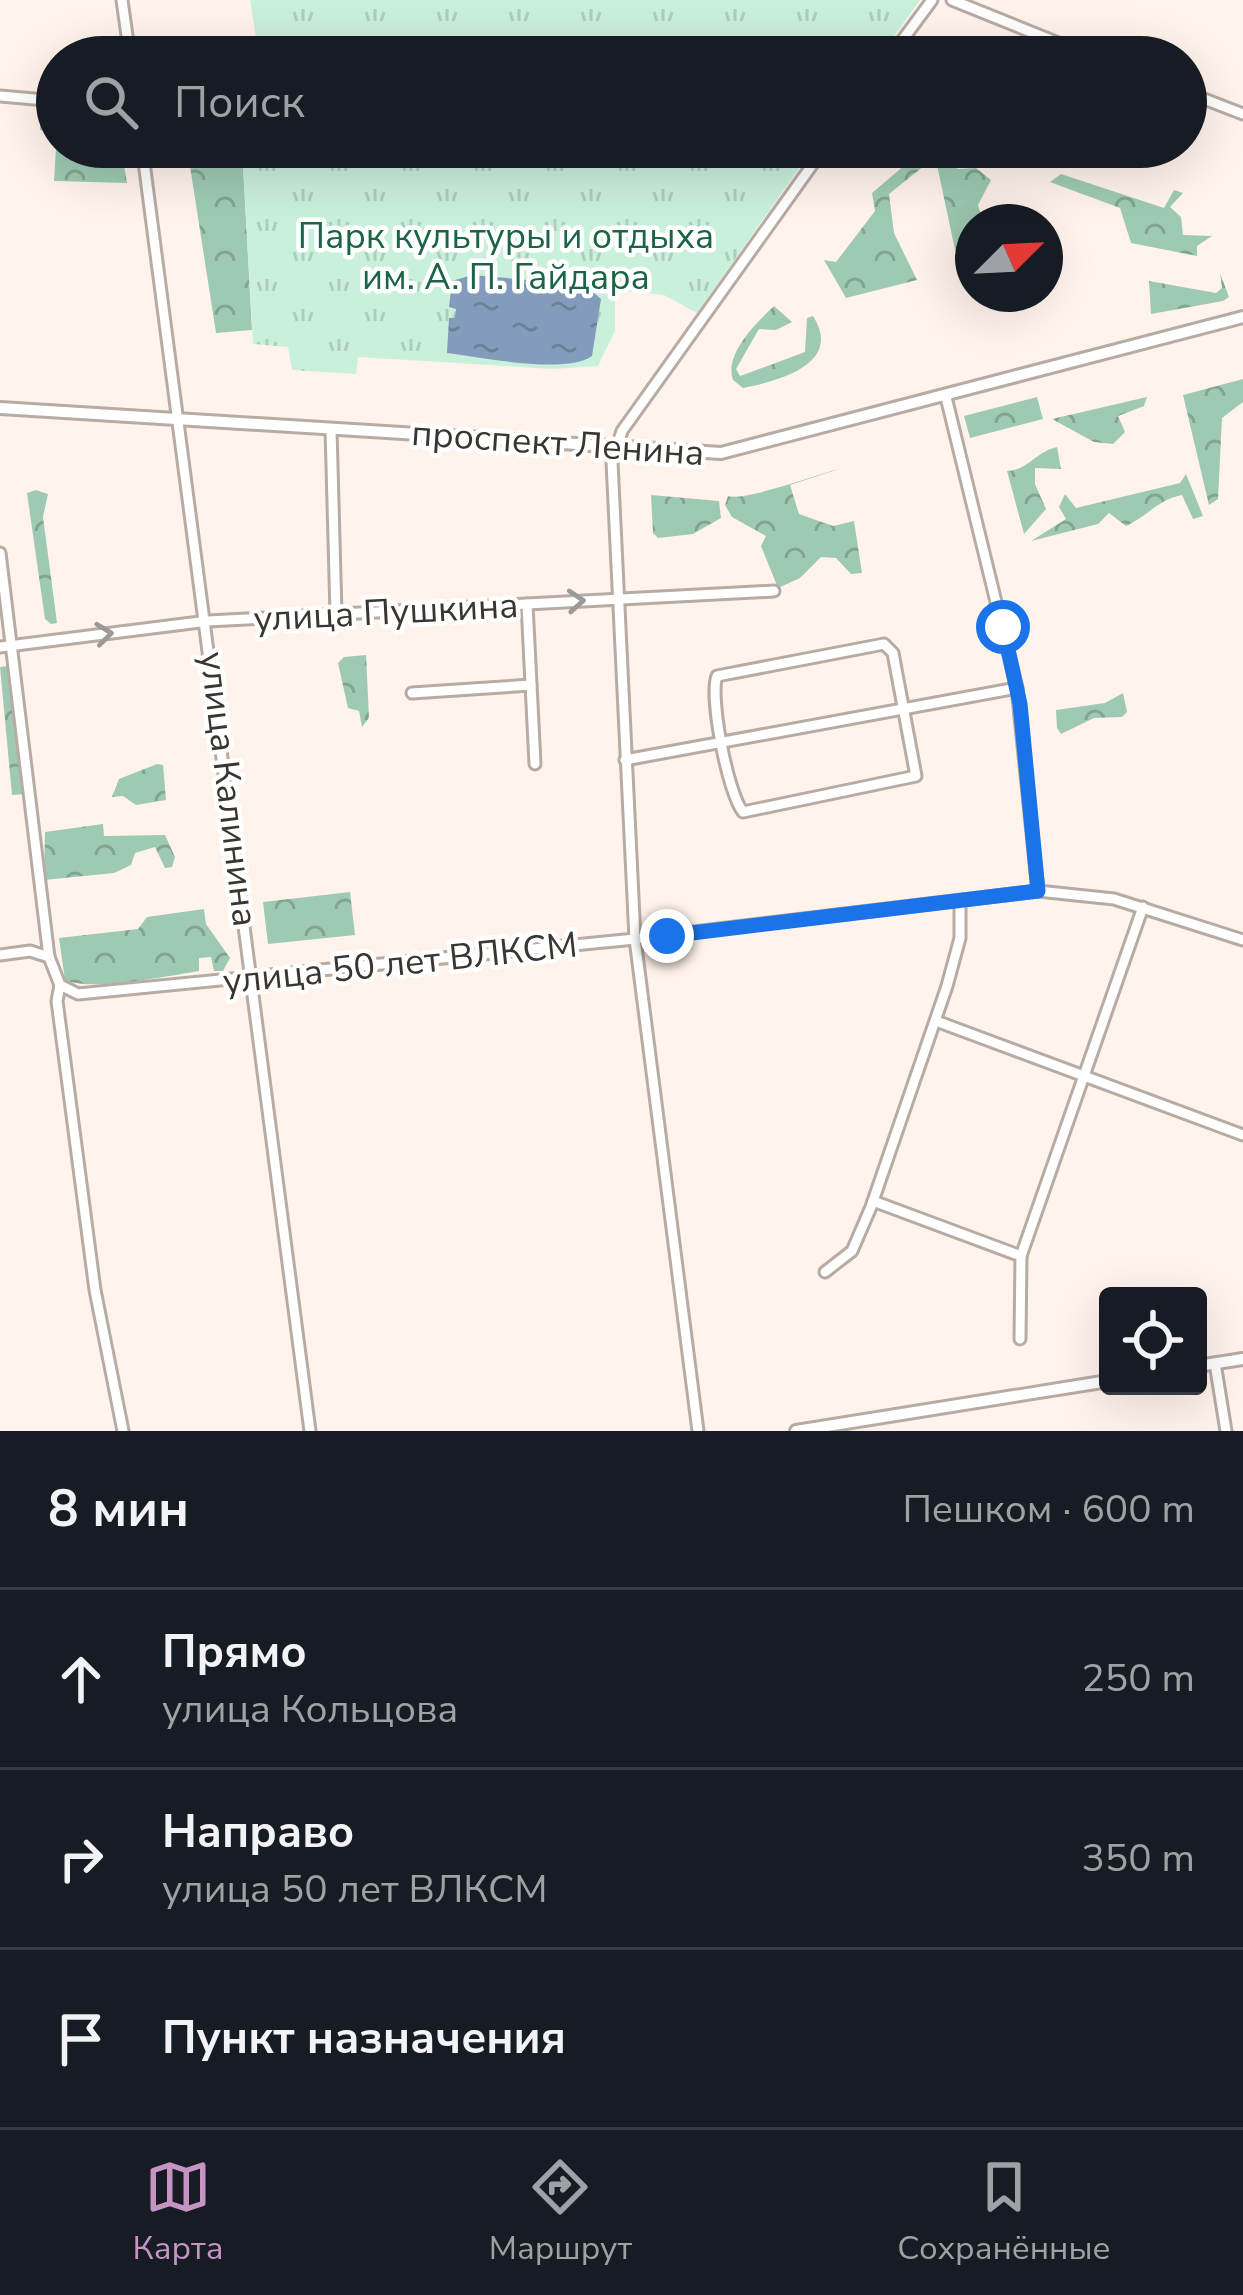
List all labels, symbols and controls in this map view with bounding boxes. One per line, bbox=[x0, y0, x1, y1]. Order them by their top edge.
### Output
search box bbox=[36, 36, 1207, 168]
icon: search bbox=[78, 69, 144, 135]
text: Поиск bbox=[174, 72, 305, 133]
north arrow bbox=[955, 204, 1063, 312]
park label: Парк культуры и отдыха им. А. П. Гайдара bbox=[298, 212, 714, 302]
street label: проспект Ленина bbox=[410, 409, 706, 478]
street label: улица Пушкина bbox=[252, 581, 520, 644]
one-way arrow bbox=[567, 588, 586, 614]
route start bbox=[976, 600, 1030, 654]
one-way arrow bbox=[94, 621, 114, 647]
street label: улица Калинина bbox=[187, 649, 270, 929]
route end bbox=[640, 909, 694, 963]
street label: улица 50 лет ВЛКСМ bbox=[221, 921, 580, 1006]
map controls bbox=[1099, 1287, 1207, 1395]
button: locate bbox=[1099, 1287, 1207, 1395]
text: 8 мин bbox=[48, 1474, 189, 1544]
text: Пешком · 600 m bbox=[902, 1483, 1195, 1536]
text: Прямо bbox=[162, 1622, 307, 1683]
icon: ahead bbox=[48, 1646, 114, 1712]
text: 250 m bbox=[1081, 1652, 1195, 1705]
text: улица Кольцова bbox=[162, 1683, 458, 1736]
text: Направо bbox=[162, 1802, 354, 1863]
icon: right bbox=[48, 1826, 114, 1892]
text: 350 m bbox=[1081, 1832, 1195, 1885]
text: улица 50 лет ВЛКСМ bbox=[162, 1863, 548, 1916]
icon: arrive bbox=[48, 2006, 114, 2072]
text: Пункт назначения bbox=[162, 2008, 566, 2069]
tab: Карта bbox=[133, 2154, 224, 2271]
tab: Маршрут bbox=[489, 2154, 632, 2271]
tab: Сохранённые bbox=[897, 2154, 1110, 2271]

